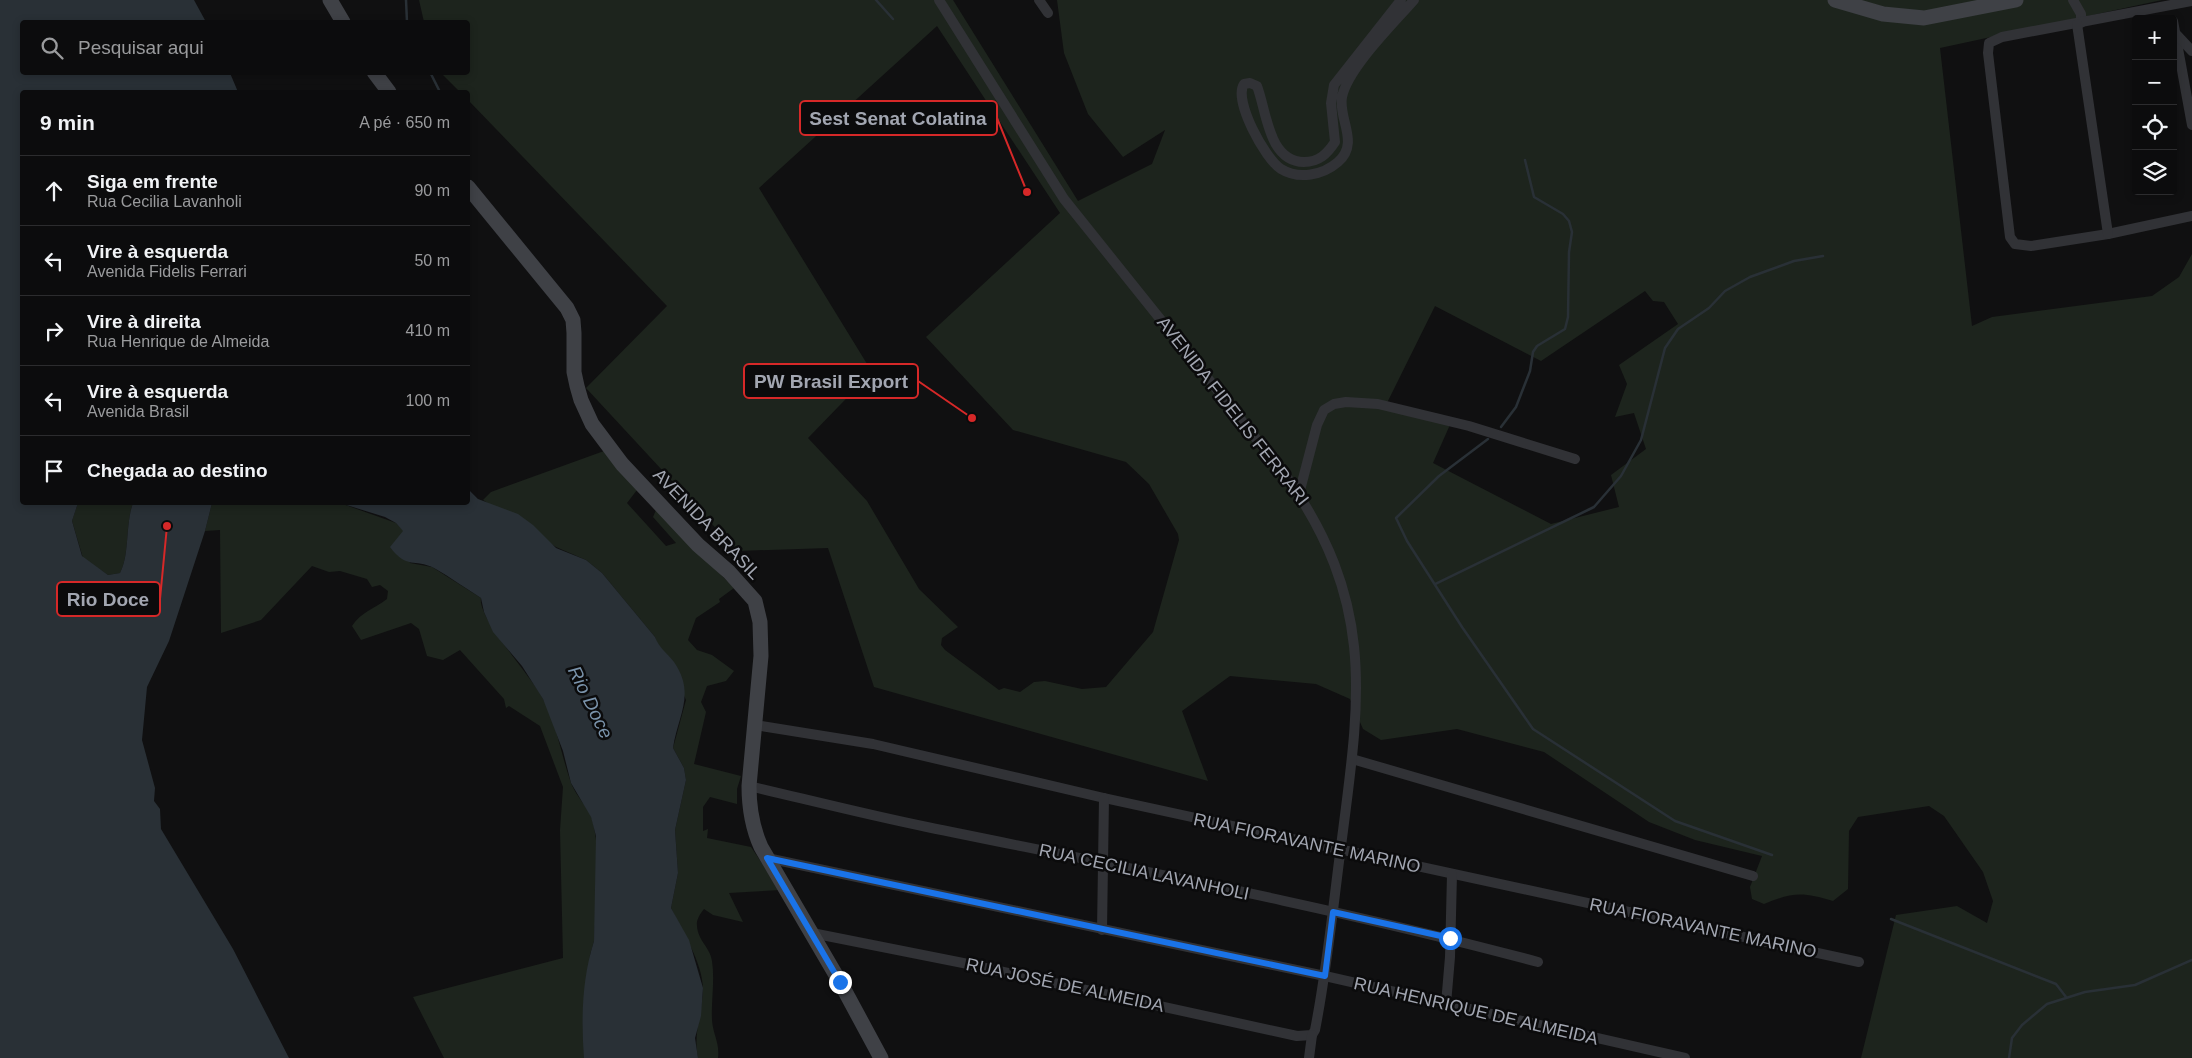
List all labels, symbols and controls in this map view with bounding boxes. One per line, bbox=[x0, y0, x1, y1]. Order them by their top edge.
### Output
map controls bbox=[2132, 15, 2177, 195]
button: + bbox=[2132, 15, 2177, 60]
search box bbox=[20, 20, 470, 75]
icon: search bbox=[38, 34, 66, 62]
text: Pesquisar aqui bbox=[78, 37, 204, 58]
button: − bbox=[2132, 60, 2177, 105]
callout: Sest Senat Colatina bbox=[800, 101, 997, 135]
button: locate bbox=[2132, 105, 2177, 150]
text: Sest Senat Colatina bbox=[809, 108, 987, 129]
text: 9 min bbox=[40, 111, 95, 134]
text: A pé · 650 m bbox=[359, 114, 450, 131]
button: layers bbox=[2132, 150, 2177, 195]
text: Siga em frente bbox=[87, 171, 218, 192]
icon: ahead bbox=[40, 177, 68, 205]
text: 90 m bbox=[414, 182, 450, 199]
text: Rua Cecilia Lavanholi bbox=[87, 193, 242, 210]
text: Vire à esquerda bbox=[87, 241, 228, 262]
icon: left bbox=[40, 247, 68, 275]
text: 50 m bbox=[414, 252, 450, 269]
text: Avenida Fidelis Ferrari bbox=[87, 263, 247, 280]
text: Vire à direita bbox=[87, 311, 201, 332]
street label: AVENIDA FIDELIS FERRARI bbox=[1153, 313, 1313, 509]
icon: right bbox=[40, 317, 68, 345]
text: 410 m bbox=[406, 322, 450, 339]
text: Rua Henrique de Almeida bbox=[87, 333, 269, 350]
callout: PW Brasil Export bbox=[744, 364, 918, 398]
text: PW Brasil Export bbox=[754, 371, 909, 392]
text: Vire à esquerda bbox=[87, 381, 228, 402]
icon: left bbox=[40, 387, 68, 415]
text: 100 m bbox=[406, 392, 450, 409]
text: Avenida Brasil bbox=[87, 403, 189, 420]
icon: arrive bbox=[40, 457, 68, 485]
text: Chegada ao destino bbox=[87, 460, 268, 481]
street label: AVENIDA BRASIL bbox=[649, 465, 765, 583]
callout: Rio Doce bbox=[57, 582, 160, 616]
text: Rio Doce bbox=[67, 589, 149, 610]
water label: Rio Doce bbox=[564, 662, 617, 742]
street label: RUA FIORAVANTE MARINO bbox=[1192, 809, 1422, 877]
street label: RUA CECILIA LAVANHOLI bbox=[1037, 840, 1251, 904]
street label: RUA FIORAVANTE MARINO bbox=[1588, 894, 1818, 962]
route start bbox=[1439, 927, 1462, 950]
street label: RUA JOSÉ DE ALMEIDA bbox=[964, 954, 1166, 1016]
route end bbox=[829, 971, 852, 994]
street label: RUA HENRIQUE DE ALMEIDA bbox=[1352, 973, 1600, 1049]

